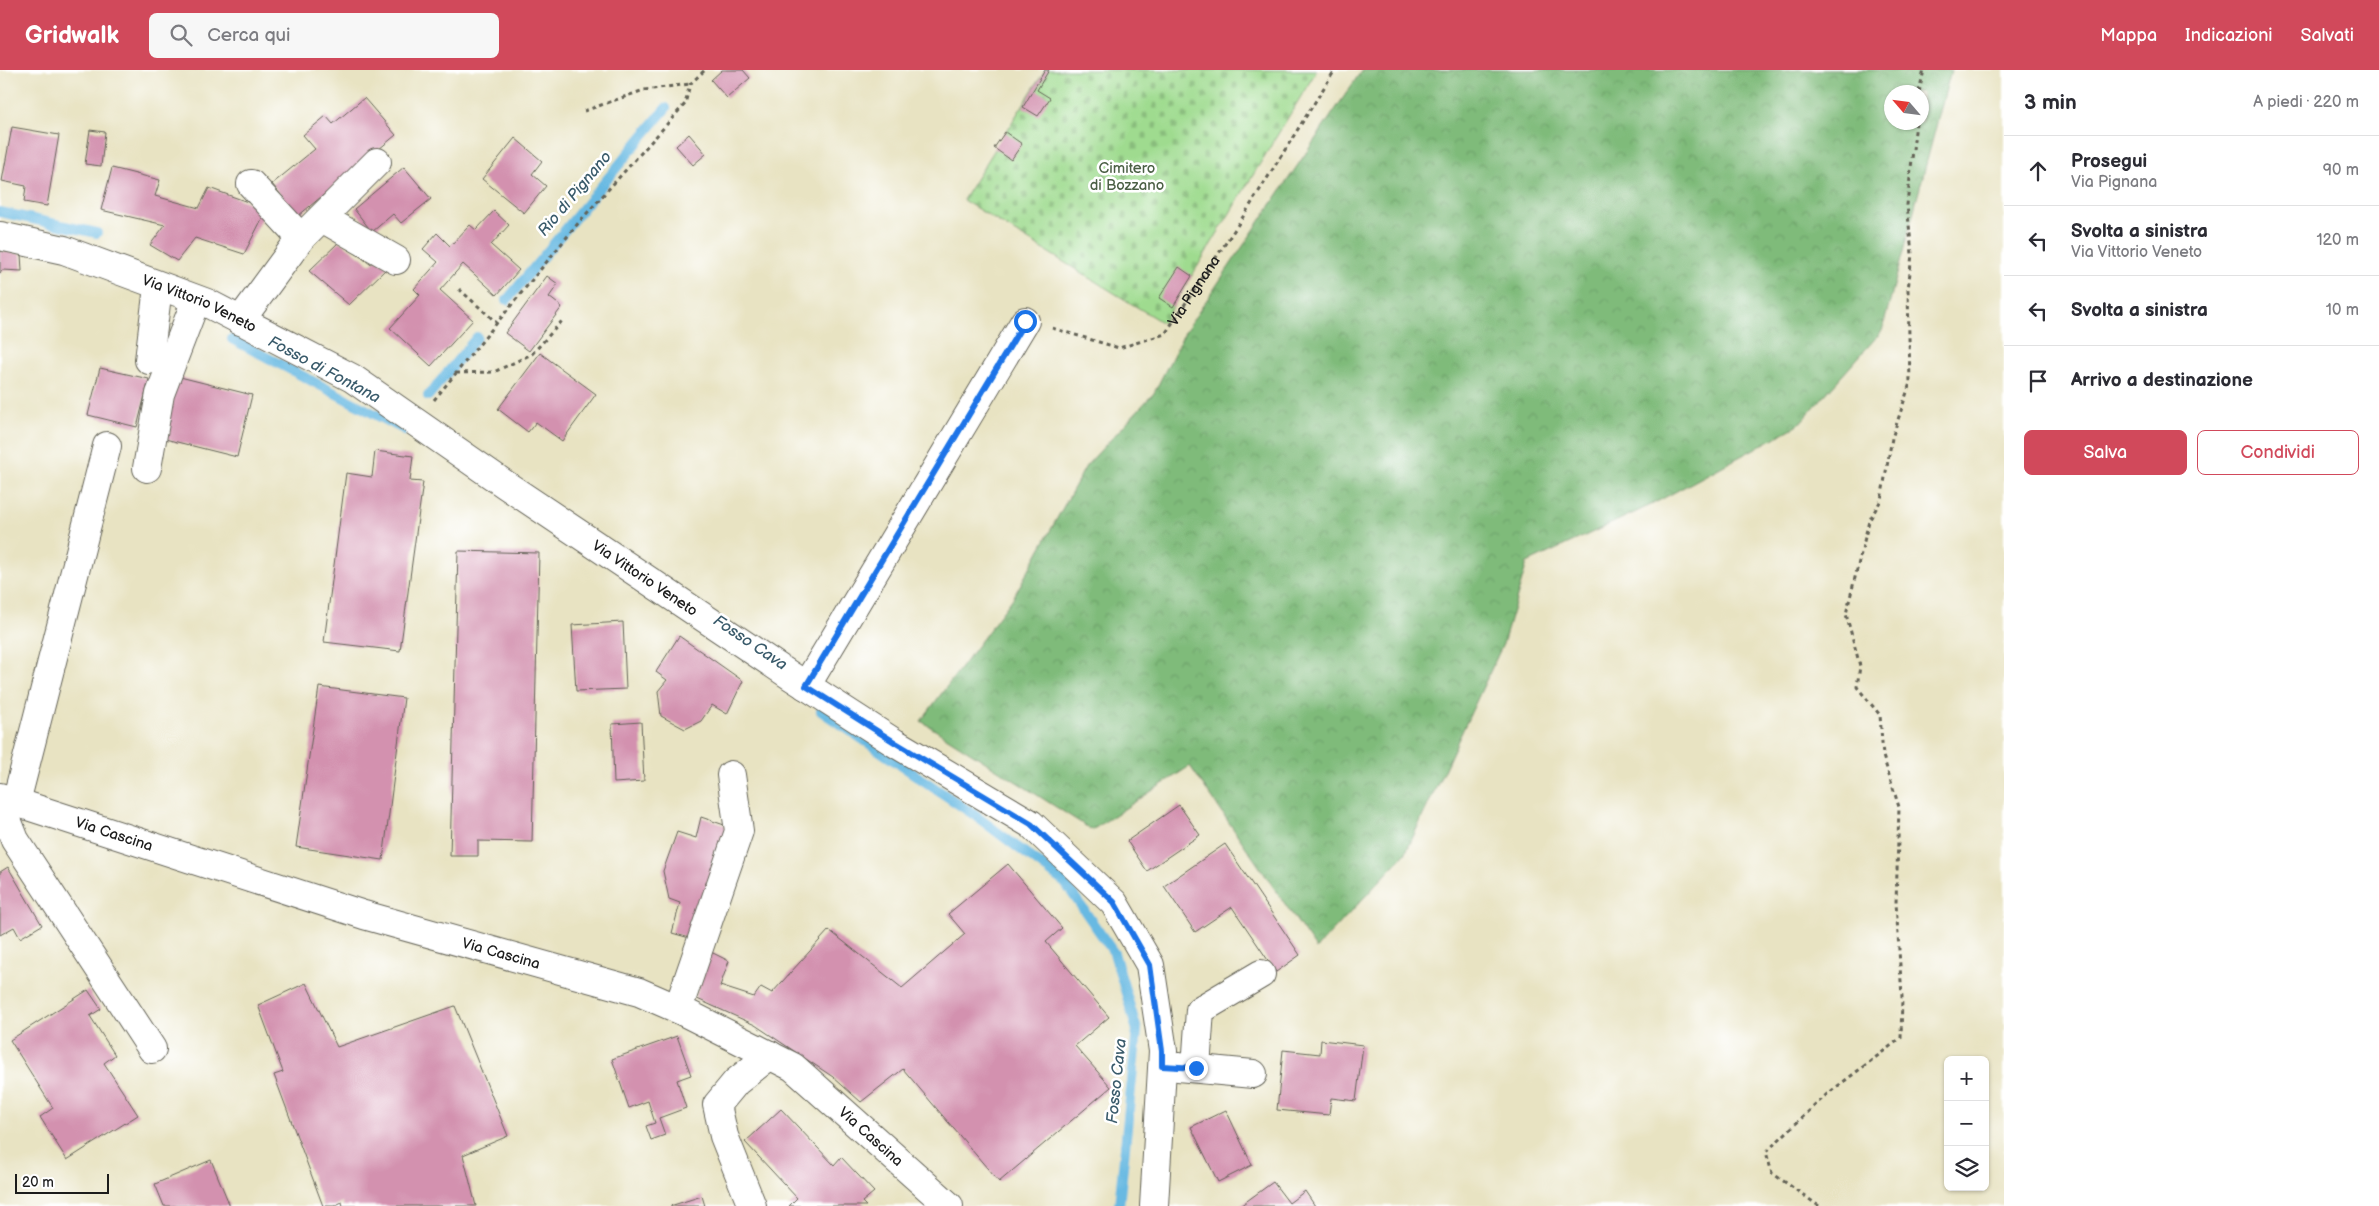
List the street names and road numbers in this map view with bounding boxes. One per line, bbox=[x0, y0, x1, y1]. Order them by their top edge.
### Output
street label: Via Pignana bbox=[1163, 252, 1224, 330]
street label: Via Vittorio Veneto bbox=[139, 270, 260, 337]
street label: Via Vittorio Veneto bbox=[588, 536, 701, 620]
street label: Via Cascina bbox=[73, 813, 155, 855]
street label: Via Cascina bbox=[460, 933, 542, 973]
street label: Via Cascina bbox=[835, 1103, 907, 1170]

